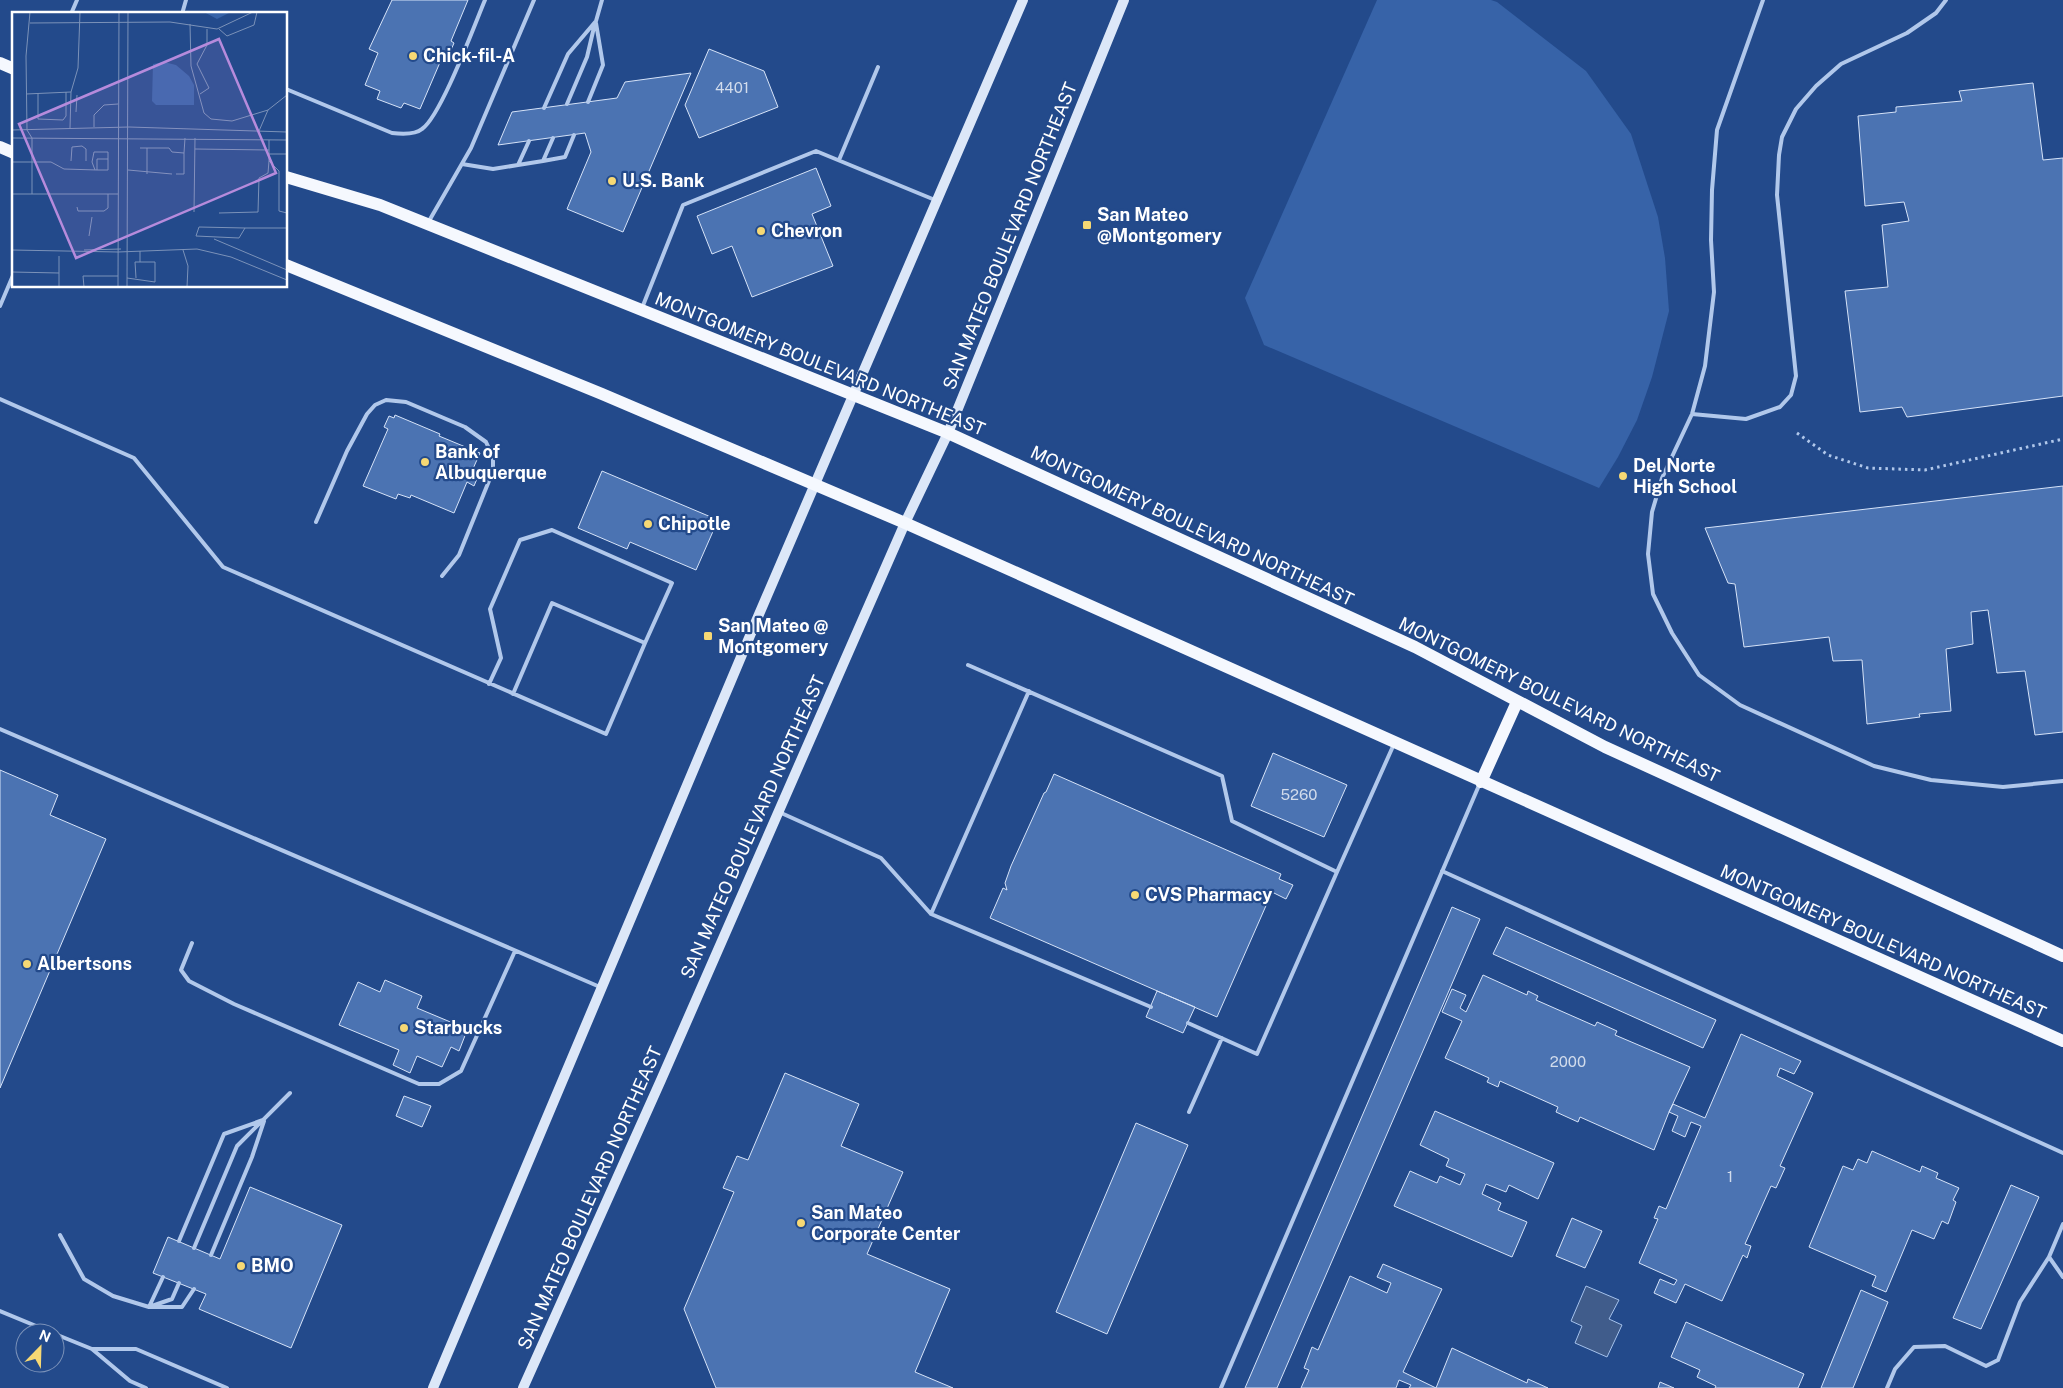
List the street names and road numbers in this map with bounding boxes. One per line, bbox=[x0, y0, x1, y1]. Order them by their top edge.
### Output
street label: SAN MATEO BOULEVARD NORTHEAST bbox=[938, 79, 1081, 392]
street label: MONTGOMERY BOULEVARD NORTHEAST bbox=[652, 287, 989, 440]
street label: MONTGOMERY BOULEVARD NORTHEAST bbox=[1027, 441, 1357, 610]
street label: MONTGOMERY BOULEVARD NORTHEAST bbox=[1395, 612, 1723, 787]
street label: SAN MATEO BOULEVARD NORTHEAST bbox=[676, 672, 829, 982]
street label: MONTGOMERY BOULEVARD NORTHEAST bbox=[1717, 860, 2050, 1023]
street label: SAN MATEO BOULEVARD NORTHEAST bbox=[513, 1043, 666, 1353]

